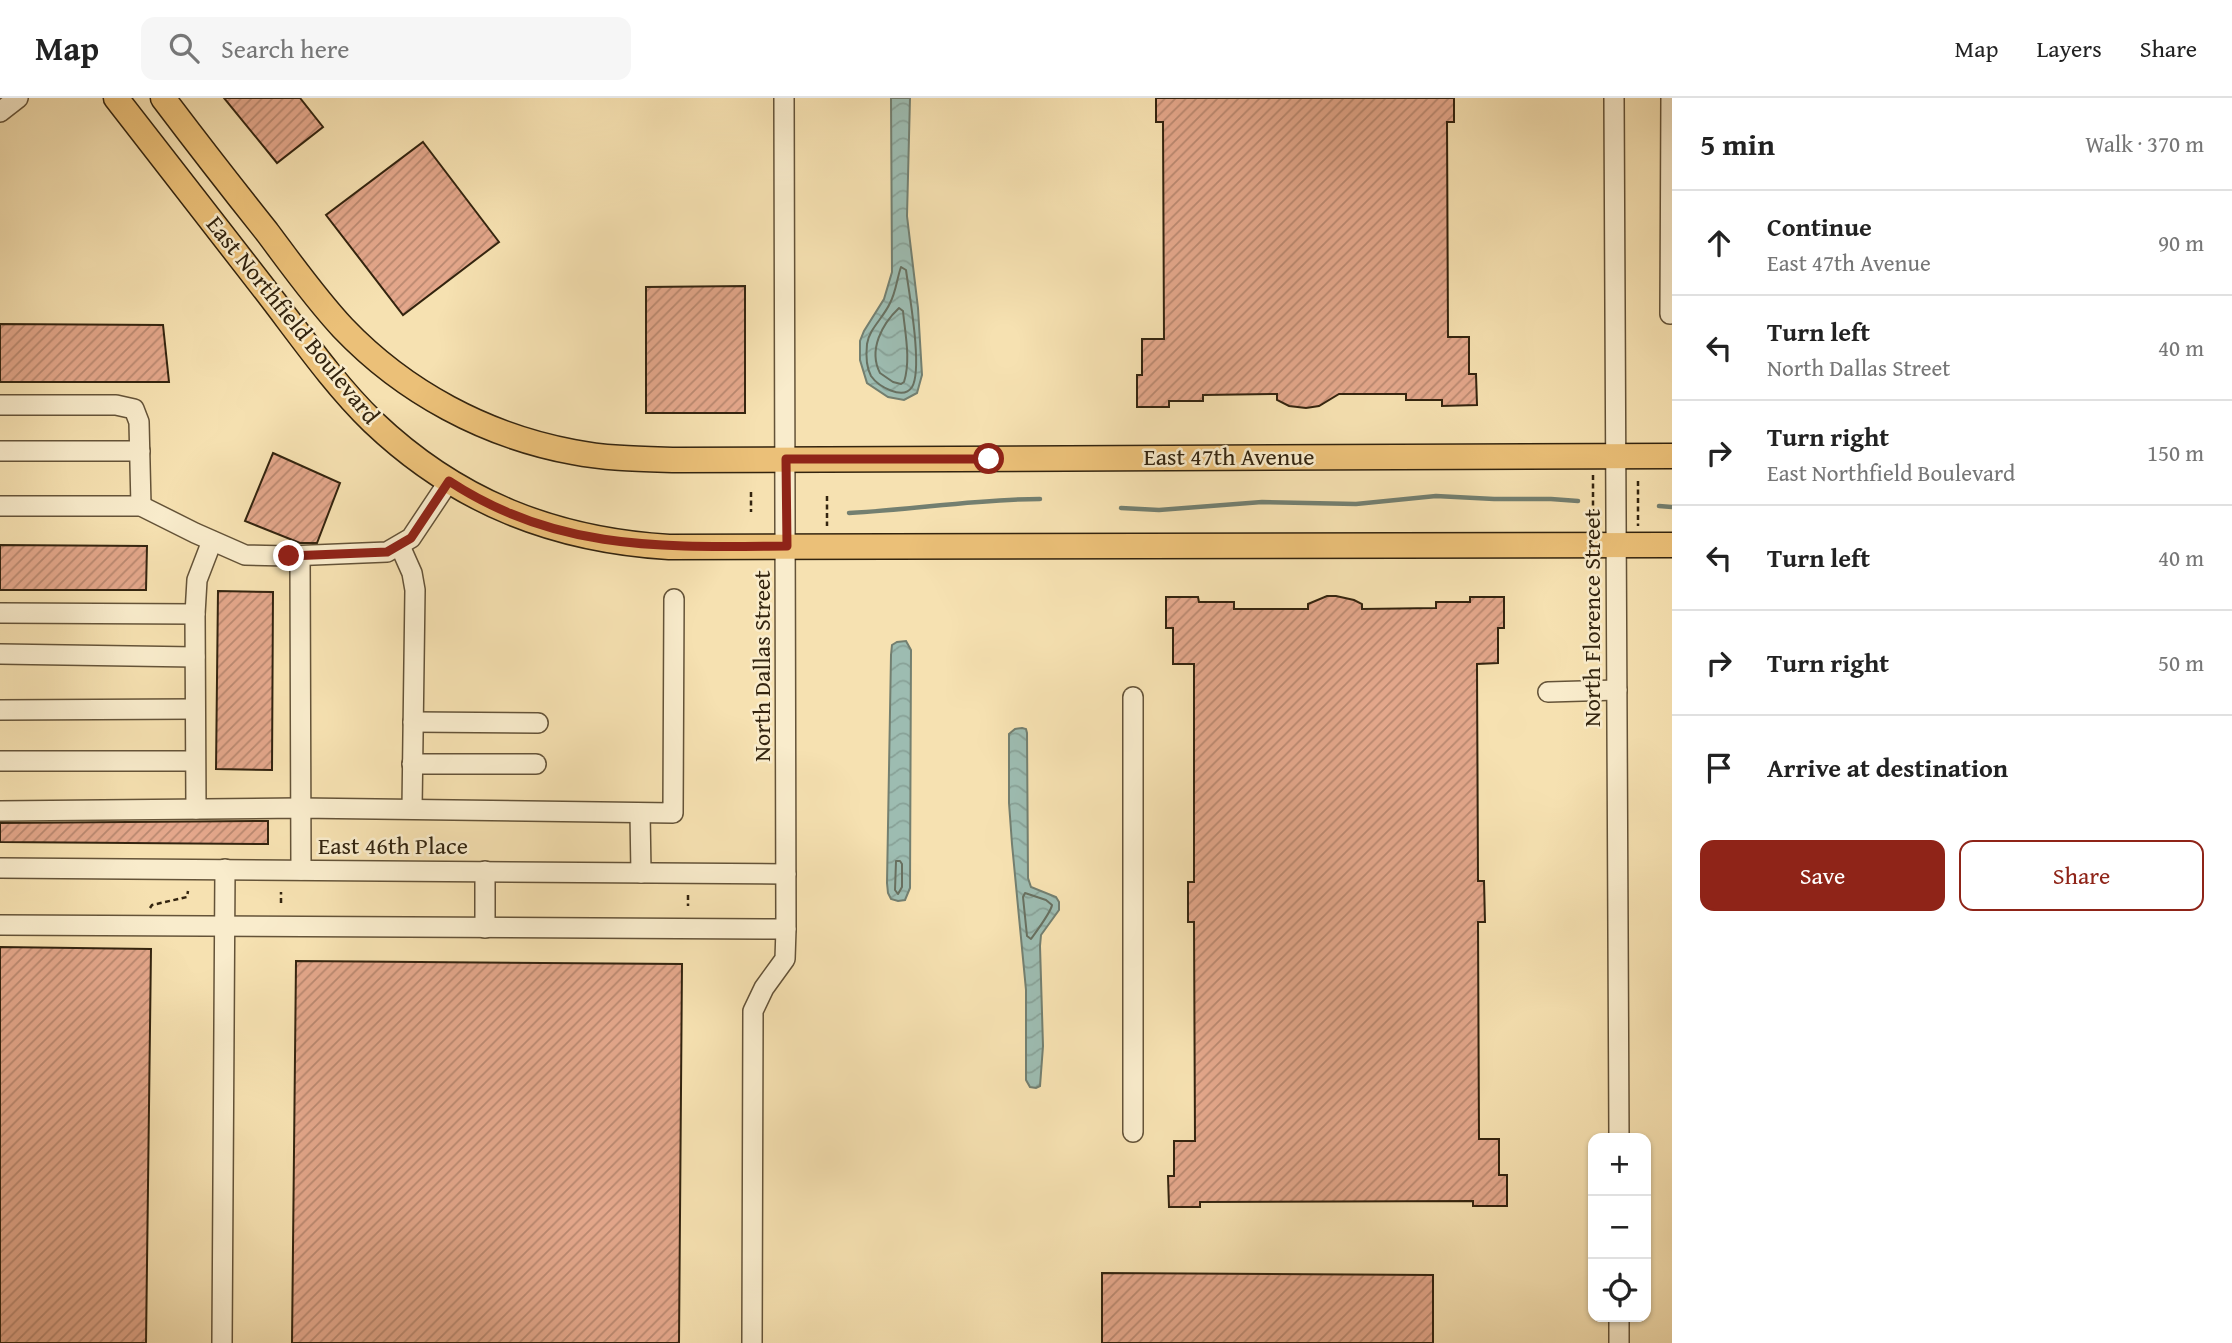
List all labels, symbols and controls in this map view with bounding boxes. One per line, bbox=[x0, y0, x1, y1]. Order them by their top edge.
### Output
search box bbox=[141, 17, 631, 80]
text: Map bbox=[35, 24, 99, 72]
icon: search bbox=[165, 29, 203, 67]
text: Search here bbox=[221, 29, 349, 68]
text: Map bbox=[1955, 31, 1998, 66]
text: Layers bbox=[2036, 31, 2102, 66]
text: Share bbox=[2140, 31, 2197, 66]
text: 5 min bbox=[1700, 122, 1775, 166]
text: Walk · 370 m bbox=[2085, 127, 2204, 160]
text: Continue bbox=[1767, 207, 1872, 246]
street label: East Northfield Boulevard bbox=[198, 208, 389, 432]
icon: ahead bbox=[1700, 224, 1738, 262]
text: 90 m bbox=[2158, 226, 2204, 259]
text: East 47th Avenue bbox=[1767, 246, 1931, 279]
text: Turn left bbox=[1767, 312, 1870, 351]
icon: left bbox=[1700, 329, 1738, 367]
text: 40 m bbox=[2158, 331, 2204, 364]
text: North Dallas Street bbox=[1767, 351, 1950, 384]
text: Turn right bbox=[1767, 417, 1889, 456]
icon: right bbox=[1700, 434, 1738, 472]
text: 150 m bbox=[2147, 436, 2204, 469]
street label: East 47th Avenue bbox=[1144, 439, 1314, 474]
route start bbox=[973, 443, 1004, 474]
text: East Northfield Boulevard bbox=[1767, 456, 2015, 489]
street label: North Florence Street bbox=[1574, 509, 1609, 727]
text: Turn left bbox=[1767, 538, 1870, 577]
icon: left bbox=[1700, 539, 1738, 577]
route end bbox=[273, 540, 304, 571]
text: 40 m bbox=[2158, 541, 2204, 574]
street label: North Dallas Street bbox=[744, 570, 779, 762]
text: Turn right bbox=[1767, 643, 1889, 682]
icon: right bbox=[1700, 644, 1738, 682]
text: 50 m bbox=[2158, 646, 2204, 679]
text: Arrive at destination bbox=[1767, 748, 2008, 787]
icon: arrive bbox=[1700, 749, 1738, 787]
street label: East 46th Place bbox=[318, 828, 468, 863]
button: Save bbox=[1700, 840, 1945, 911]
button: Share bbox=[1959, 840, 2204, 911]
map controls bbox=[1588, 1133, 1651, 1322]
button: + bbox=[1588, 1133, 1651, 1196]
button: − bbox=[1588, 1196, 1651, 1259]
button: locate bbox=[1588, 1259, 1651, 1322]

